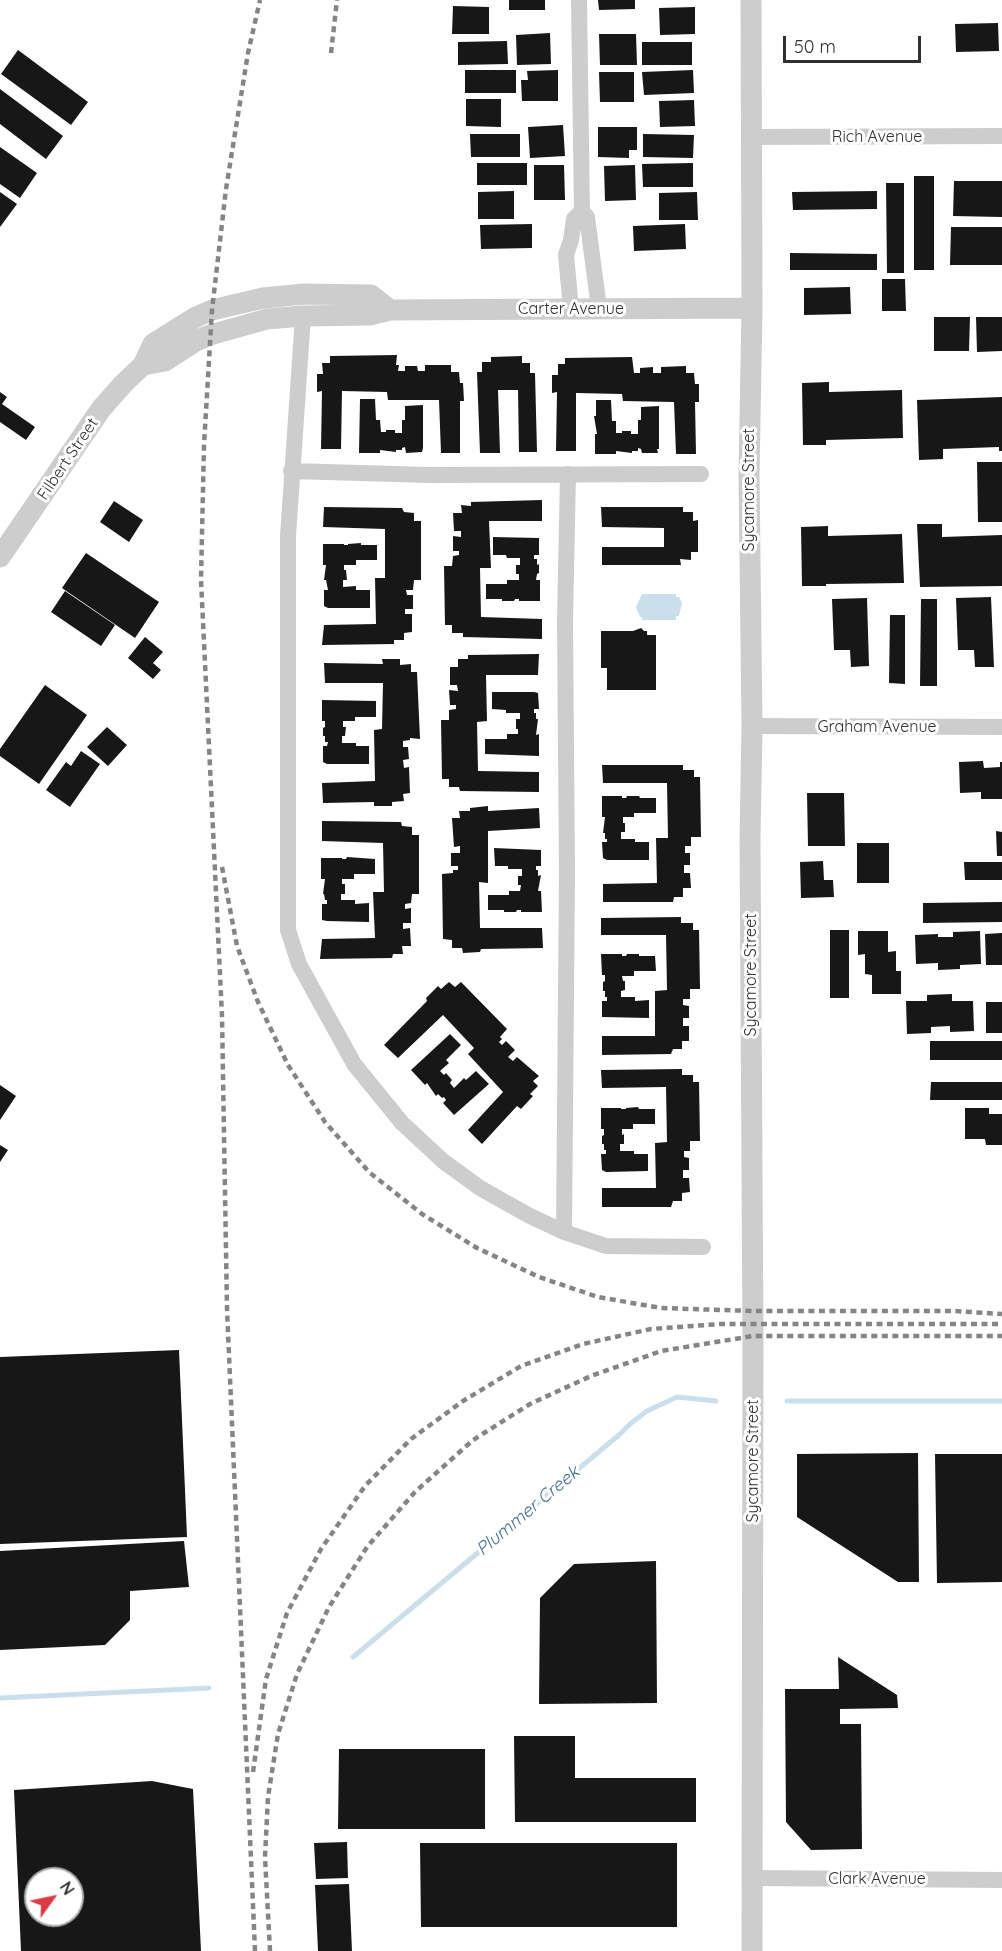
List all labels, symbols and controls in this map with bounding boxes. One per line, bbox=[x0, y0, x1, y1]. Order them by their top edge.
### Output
scale bar bbox=[786, 24, 924, 62]
text: 50 m bbox=[794, 35, 836, 58]
street label: Rich Avenue bbox=[832, 127, 922, 147]
street label: Carter Avenue bbox=[518, 299, 624, 319]
street label: Filbert Street bbox=[34, 414, 102, 504]
street label: Sycamore Street bbox=[739, 428, 759, 552]
street label: Graham Avenue bbox=[817, 717, 937, 737]
street label: Sycamore Street bbox=[741, 913, 761, 1037]
street label: Sycamore Street bbox=[743, 1399, 763, 1523]
water label: Plummer Creek bbox=[472, 1462, 584, 1560]
north arrow bbox=[24, 1867, 84, 1927]
street label: Clark Avenue bbox=[828, 1869, 926, 1889]
text: N bbox=[56, 1878, 79, 1899]

